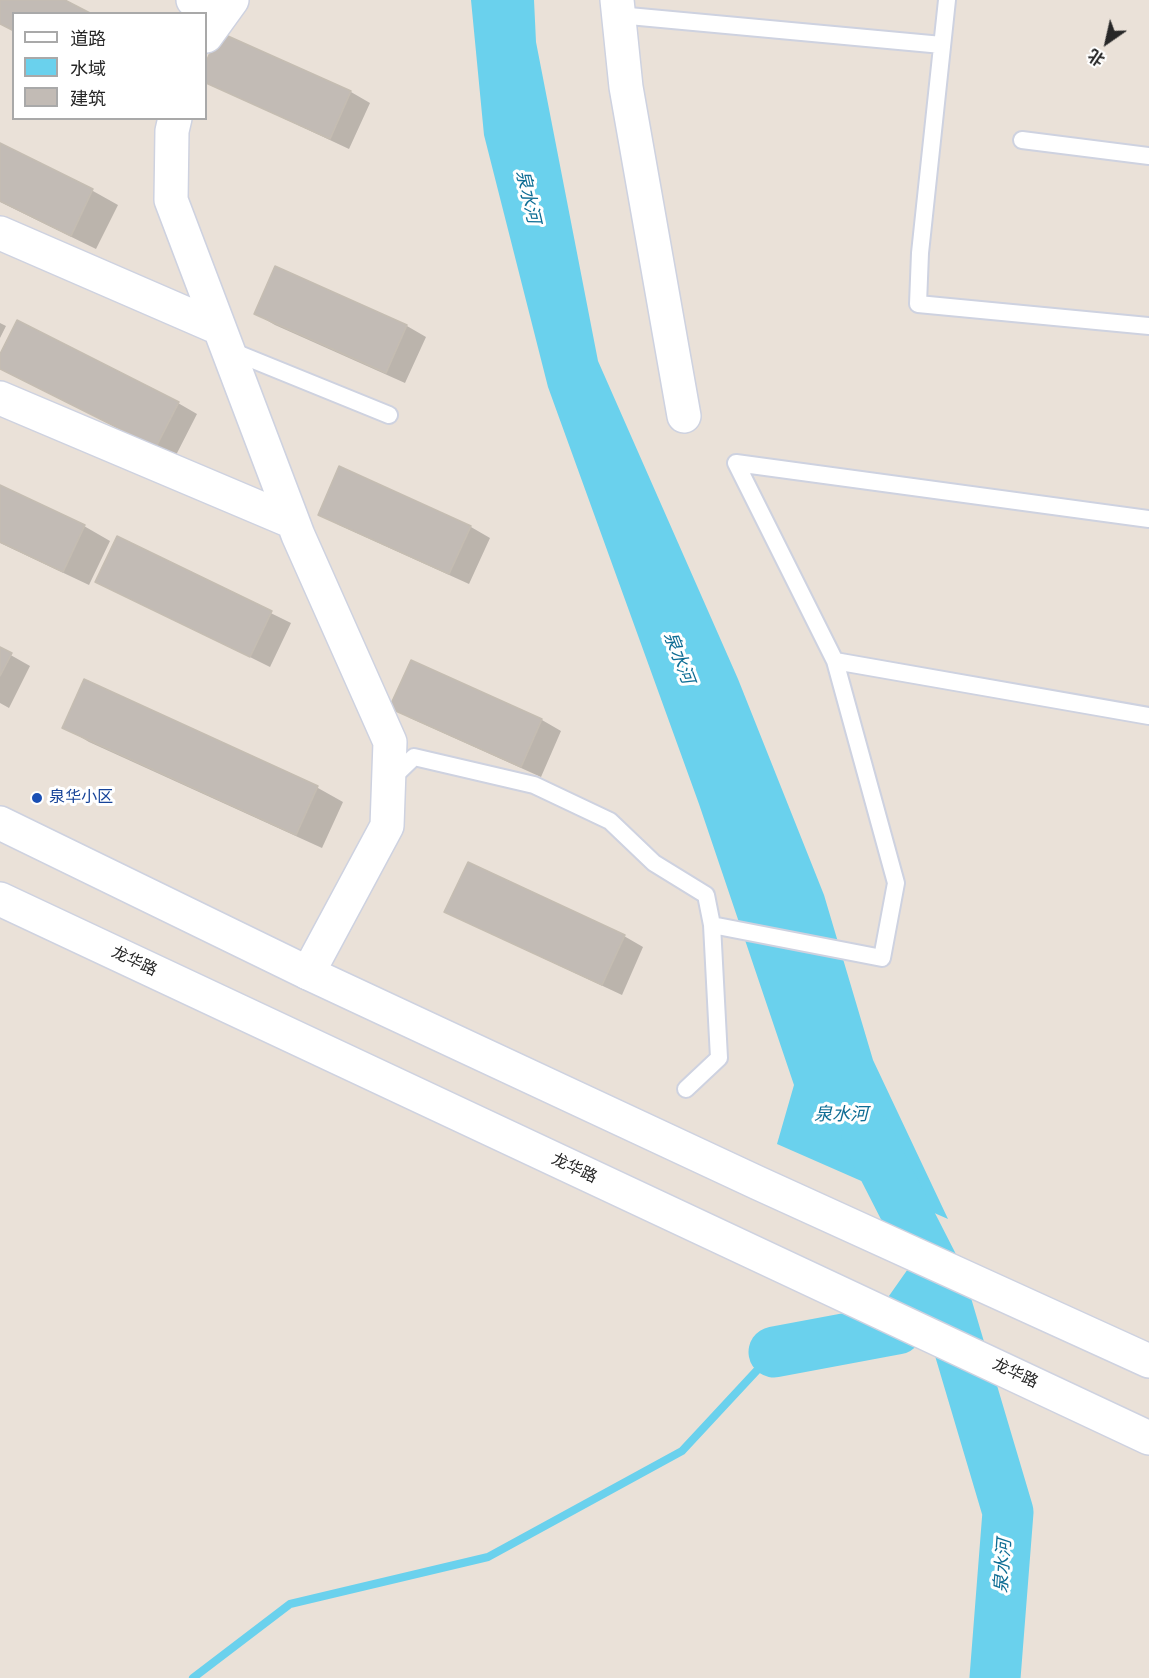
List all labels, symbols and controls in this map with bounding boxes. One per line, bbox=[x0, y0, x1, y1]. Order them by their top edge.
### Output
legend bbox=[12, 12, 207, 120]
north arrow bbox=[1077, 12, 1137, 72]
text: 道路 bbox=[70, 28, 106, 49]
text: 北 bbox=[1085, 45, 1109, 70]
text: 水域 bbox=[70, 58, 106, 79]
text: 建筑 bbox=[70, 88, 106, 109]
water label: 泉水河 bbox=[510, 168, 544, 226]
water label: 泉水河 bbox=[658, 629, 698, 687]
place label: 泉华小区 bbox=[49, 788, 113, 808]
marker: 泉华小区 bbox=[30, 791, 44, 805]
street label: 龙华路 bbox=[108, 943, 160, 981]
water label: 泉水河 bbox=[814, 1104, 868, 1126]
street label: 龙华路 bbox=[548, 1150, 600, 1188]
street label: 龙华路 bbox=[989, 1355, 1041, 1393]
water label: 泉水河 bbox=[991, 1538, 1017, 1594]

